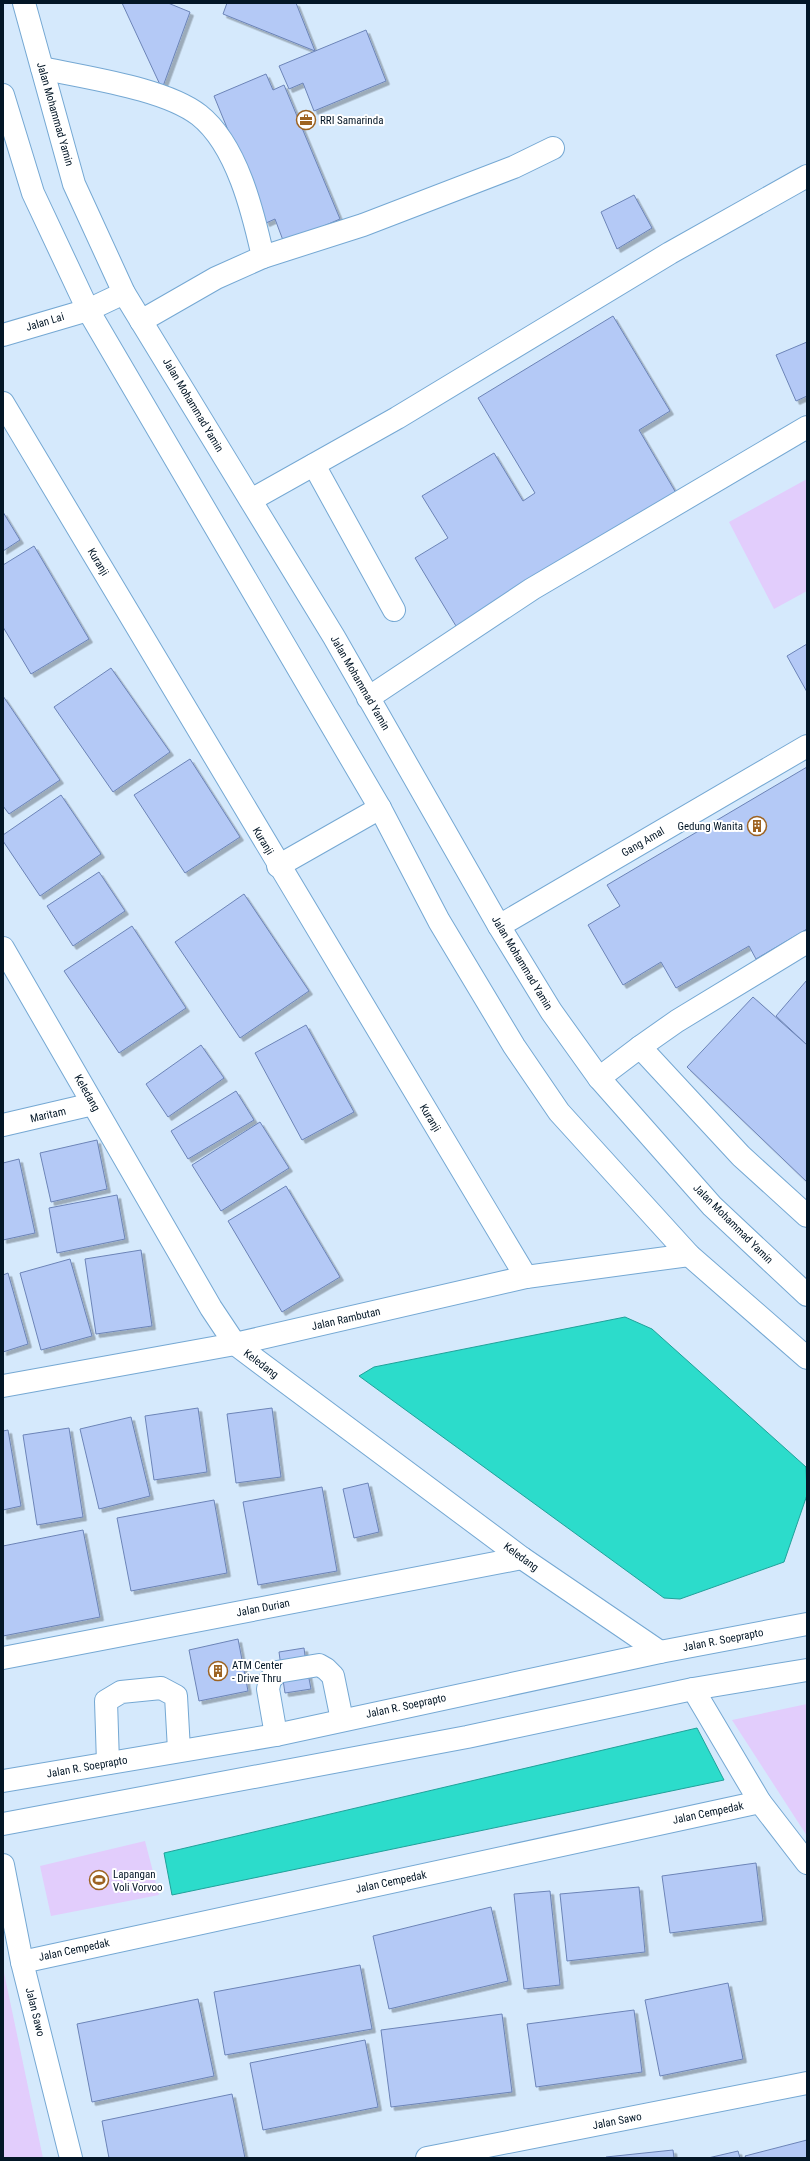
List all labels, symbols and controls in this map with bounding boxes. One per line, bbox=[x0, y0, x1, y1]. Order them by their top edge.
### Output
street label: Jalan Mohammad Yamin bbox=[34, 61, 76, 167]
office icon: RRI Samarinda bbox=[295, 109, 317, 131]
place label: RRI Samarinda bbox=[320, 114, 383, 127]
street label: Jalan Lai bbox=[24, 310, 66, 334]
street label: Jalan Mohammad Yamin bbox=[160, 356, 226, 454]
street label: Kuranji bbox=[85, 546, 111, 578]
street label: Jalan Mohammad Yamin bbox=[328, 633, 392, 733]
building icon: Gedung Wanita bbox=[746, 815, 768, 837]
place label: Gedung Wanita bbox=[677, 820, 743, 833]
street label: Kuranji bbox=[250, 825, 276, 857]
street label: Gang Amal bbox=[619, 825, 667, 859]
street label: Jalan Mohammad Yamin bbox=[489, 914, 555, 1012]
street label: Keledang bbox=[71, 1072, 103, 1114]
street label: Kuranji bbox=[417, 1102, 443, 1134]
street label: Maritam bbox=[29, 1105, 67, 1125]
street label: Jalan Mohammad Yamin bbox=[690, 1181, 776, 1267]
street label: Jalan Rambutan bbox=[310, 1305, 382, 1333]
street label: Keledang bbox=[241, 1347, 281, 1381]
street label: Keledang bbox=[501, 1540, 541, 1574]
street label: Jalan Durian bbox=[235, 1596, 291, 1620]
street label: Jalan R. Soeprapto bbox=[682, 1626, 765, 1654]
place label: ATM Center - Drive Thru bbox=[232, 1659, 283, 1685]
building icon: ATM Center - Drive Thru bbox=[207, 1660, 229, 1682]
street label: Jalan R. Soeprapto bbox=[365, 1691, 448, 1721]
street label: Jalan R. Soeprapto bbox=[46, 1753, 129, 1781]
street label: Jalan Cempedak bbox=[671, 1799, 745, 1827]
place label: Lapangan Voli Vorvoo bbox=[113, 1868, 163, 1894]
street label: Jalan Cempedak bbox=[354, 1868, 428, 1896]
sports icon: Lapangan Voli Vorvoo bbox=[88, 1869, 110, 1891]
street label: Jalan Cempedak bbox=[37, 1936, 111, 1964]
street label: Jalan Sawo bbox=[23, 1986, 47, 2038]
street label: Jalan Sawo bbox=[591, 2110, 643, 2132]

